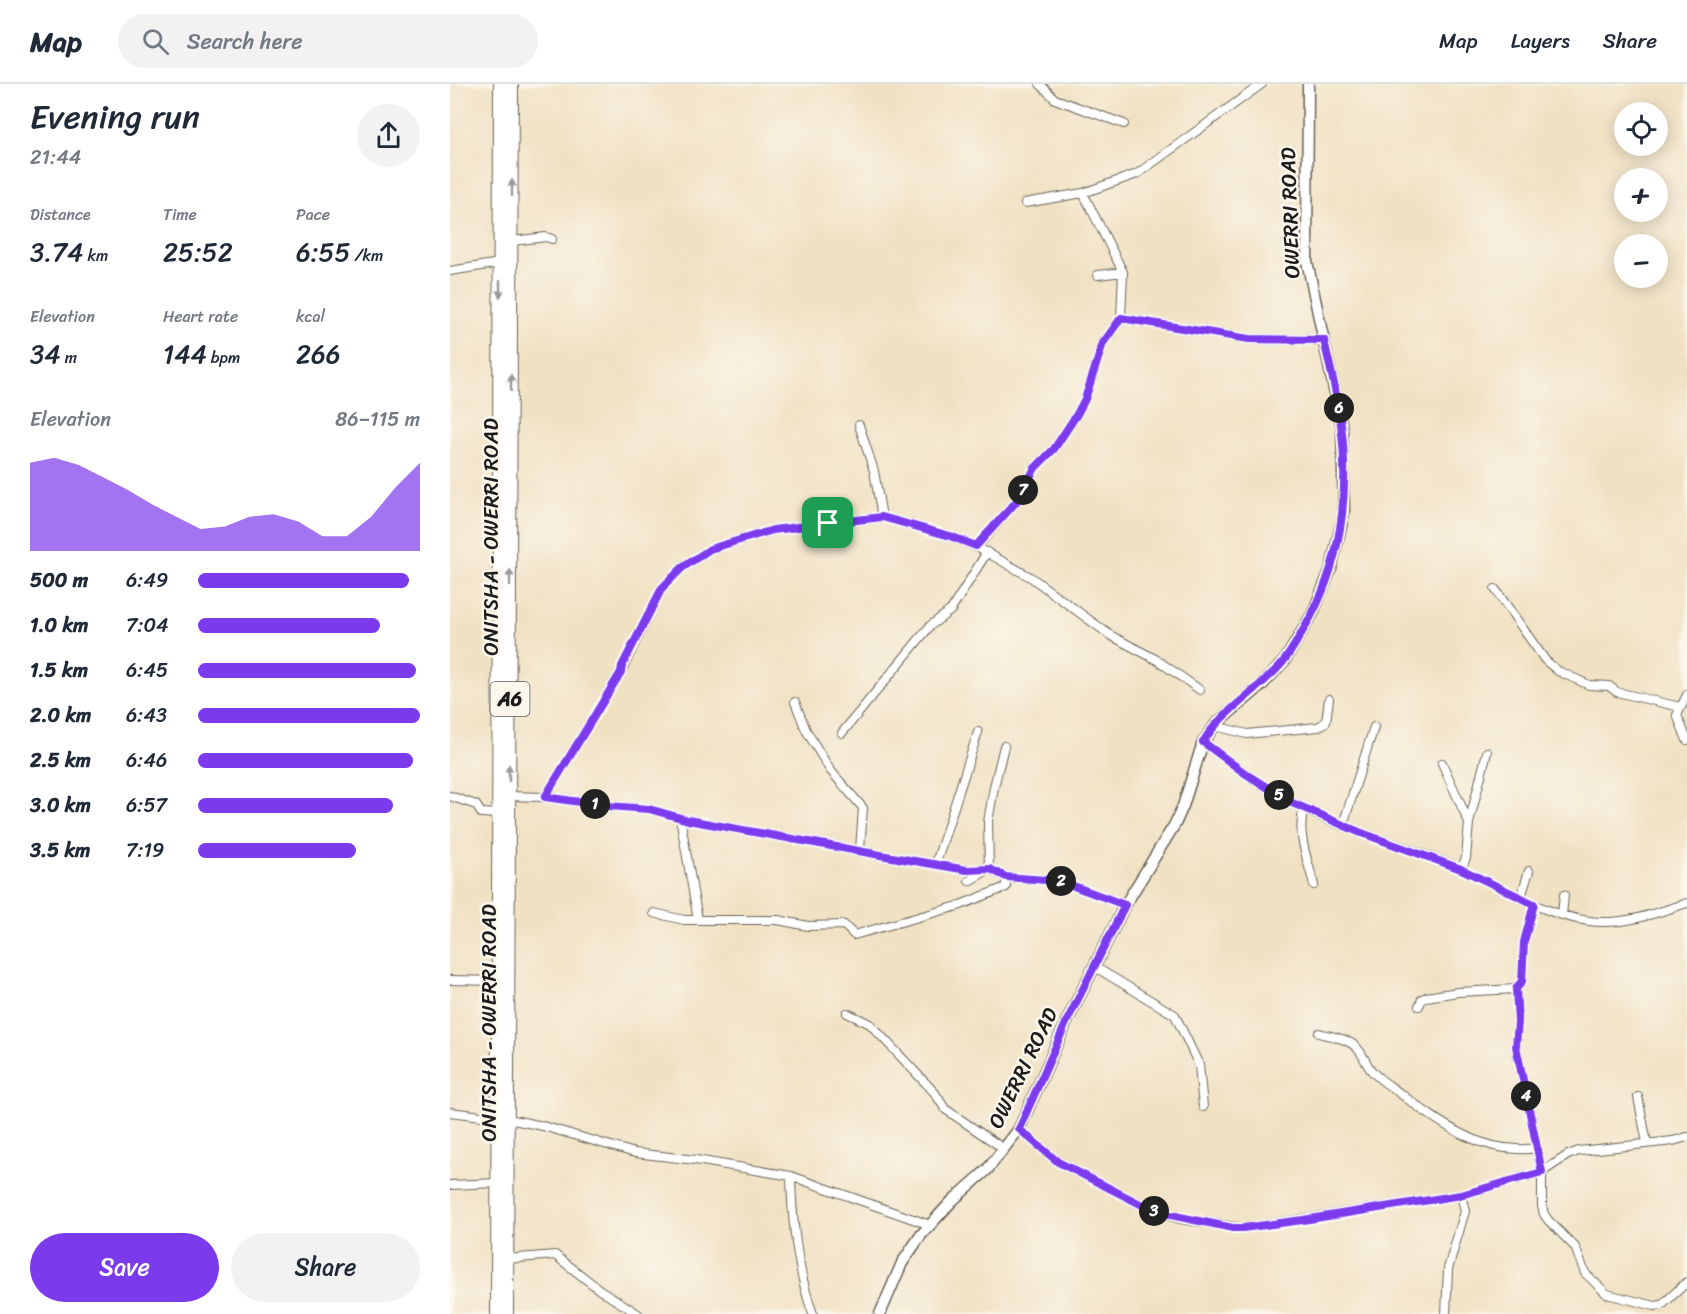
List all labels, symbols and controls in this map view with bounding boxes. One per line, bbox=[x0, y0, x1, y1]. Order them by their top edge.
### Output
search box bbox=[118, 14, 538, 68]
text: Map bbox=[30, 17, 82, 66]
text: Search here bbox=[187, 22, 303, 61]
text: Map bbox=[1439, 22, 1478, 60]
text: Layers bbox=[1511, 22, 1570, 60]
text: Share bbox=[1603, 22, 1657, 60]
icon: search bbox=[139, 25, 172, 58]
text: Evening run bbox=[30, 88, 200, 146]
map controls bbox=[1614, 102, 1668, 288]
button: locate bbox=[1614, 102, 1668, 156]
button: share bbox=[357, 104, 420, 167]
text: 21:44 bbox=[30, 140, 81, 175]
street label: OWERRI ROAD bbox=[1269, 146, 1311, 279]
button: + bbox=[1614, 168, 1668, 222]
one-way arrow bbox=[507, 178, 517, 197]
text: Distance bbox=[30, 200, 91, 229]
text: Time bbox=[163, 200, 197, 229]
text: Pace bbox=[296, 200, 330, 229]
text: 3.74 bbox=[30, 229, 83, 275]
text: 25:52 bbox=[163, 229, 233, 275]
text: 6:55 bbox=[296, 229, 350, 275]
button: − bbox=[1614, 234, 1668, 288]
text: km bbox=[83, 241, 108, 270]
text: /km bbox=[350, 241, 383, 270]
one-way arrow bbox=[495, 280, 505, 299]
text: Elevation bbox=[30, 302, 95, 331]
text: Heart rate bbox=[163, 302, 238, 331]
text: kcal bbox=[296, 302, 325, 331]
text: 34 bbox=[30, 331, 61, 377]
text: 144 bbox=[163, 331, 207, 377]
text: 266 bbox=[296, 331, 341, 377]
text: m bbox=[61, 343, 77, 372]
text: bpm bbox=[207, 343, 240, 372]
one-way arrow bbox=[506, 373, 516, 392]
pin: 6 bbox=[1324, 393, 1354, 423]
text: 6 bbox=[1334, 393, 1344, 422]
text: Elevation bbox=[30, 402, 111, 437]
text: 86–115 m bbox=[335, 402, 420, 437]
street label: ONITSHA - OWERRI ROAD bbox=[472, 418, 510, 656]
pin: 7 bbox=[1008, 475, 1038, 505]
text: 7 bbox=[1018, 475, 1028, 504]
pin bbox=[802, 497, 853, 548]
icon: arrive bbox=[811, 506, 844, 539]
text: 500 m bbox=[30, 563, 88, 598]
text: 6:49 bbox=[126, 563, 168, 598]
one-way arrow bbox=[505, 568, 515, 587]
text: 1.0 km bbox=[30, 608, 88, 643]
text: 7:04 bbox=[126, 608, 169, 643]
text: 1.5 km bbox=[30, 653, 88, 688]
text: 6:45 bbox=[126, 653, 168, 688]
road number: A6 bbox=[490, 682, 530, 716]
text: 2.0 km bbox=[30, 698, 91, 733]
text: 6:43 bbox=[126, 698, 167, 733]
text: 2.5 km bbox=[30, 743, 91, 778]
text: 6:46 bbox=[126, 743, 167, 778]
one-way arrow bbox=[504, 763, 514, 782]
pin: 5 bbox=[1264, 780, 1294, 810]
text: 5 bbox=[1274, 780, 1284, 809]
text: 3.0 km bbox=[30, 788, 91, 823]
text: 6:57 bbox=[126, 788, 167, 823]
pin: 1 bbox=[580, 789, 610, 819]
text: 1 bbox=[592, 789, 598, 818]
text: 3.5 km bbox=[30, 833, 90, 868]
text: 7:19 bbox=[126, 833, 164, 868]
pin: 2 bbox=[1046, 866, 1076, 896]
text: 2 bbox=[1056, 866, 1066, 895]
street label: ONITSHA - OWERRI ROAD bbox=[470, 904, 508, 1142]
street label: OWERRI ROAD bbox=[977, 1000, 1069, 1135]
pin: 4 bbox=[1511, 1081, 1541, 1111]
text: 4 bbox=[1521, 1081, 1531, 1110]
pin: 3 bbox=[1139, 1196, 1169, 1226]
text: 3 bbox=[1150, 1196, 1158, 1225]
button: Save bbox=[30, 1233, 219, 1302]
button: Share bbox=[231, 1233, 420, 1302]

